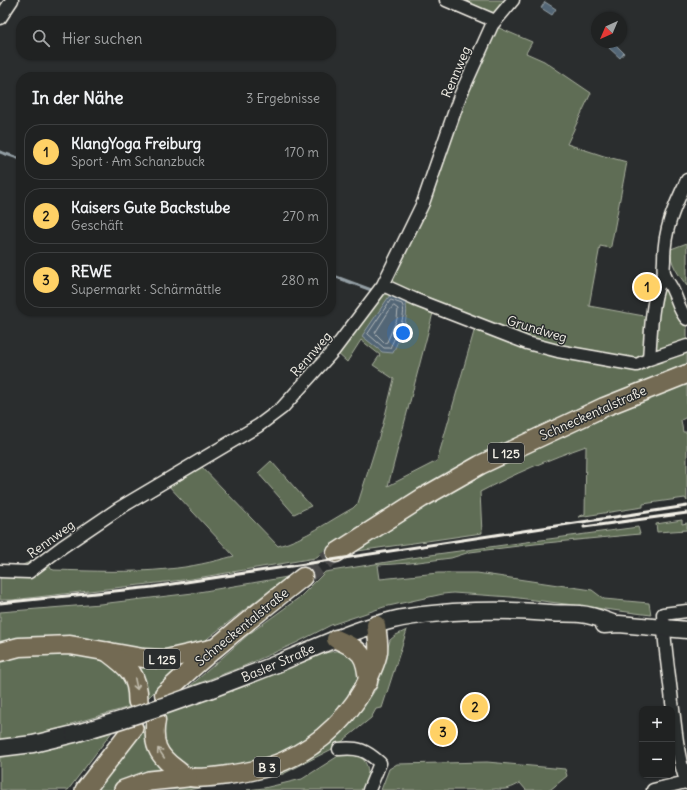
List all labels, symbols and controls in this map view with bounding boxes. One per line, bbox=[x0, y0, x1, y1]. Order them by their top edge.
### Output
north arrow bbox=[591, 12, 627, 48]
search box bbox=[16, 16, 336, 60]
icon: search bbox=[30, 27, 52, 49]
text: Hier suchen bbox=[62, 29, 142, 48]
street label: Rennweg bbox=[438, 44, 474, 100]
text: In der Nähe bbox=[32, 87, 124, 109]
text: 3 Ergebnisse bbox=[246, 90, 320, 107]
text: KlangYoga Freiburg bbox=[71, 134, 201, 153]
text: 1 bbox=[43, 144, 49, 161]
text: 170 m bbox=[284, 144, 319, 161]
text: Sport · Am Schanzbuck bbox=[71, 153, 205, 170]
text: Kaisers Gute Backstube bbox=[71, 198, 230, 217]
text: 2 bbox=[42, 208, 50, 225]
text: 270 m bbox=[282, 208, 319, 225]
text: Geschäft bbox=[71, 217, 123, 234]
text: REWE bbox=[71, 262, 112, 281]
text: 3 bbox=[42, 272, 50, 289]
text: 280 m bbox=[281, 272, 319, 289]
pin: 1 bbox=[634, 272, 660, 302]
text: Supermarkt · Schärmättle bbox=[71, 281, 221, 298]
street label: Grundweg bbox=[505, 312, 569, 346]
your location bbox=[393, 323, 413, 343]
street label: Rennweg bbox=[287, 328, 335, 380]
street label: Schneckentalstraße bbox=[537, 382, 649, 444]
road number: L 125 bbox=[488, 443, 524, 463]
street label: Rennweg bbox=[24, 516, 78, 562]
street label: Schneckentalstraße bbox=[192, 584, 292, 670]
street label: Basler Straße bbox=[239, 640, 317, 686]
road number: L 125 bbox=[144, 649, 180, 669]
one-way arrow bbox=[133, 678, 141, 691]
pin: 2 bbox=[462, 692, 488, 722]
map controls bbox=[639, 706, 675, 778]
button: + bbox=[639, 706, 675, 742]
pin: 3 bbox=[430, 717, 456, 747]
button: − bbox=[639, 742, 675, 778]
one-way arrow bbox=[157, 748, 165, 759]
road number: B 3 bbox=[254, 757, 280, 777]

